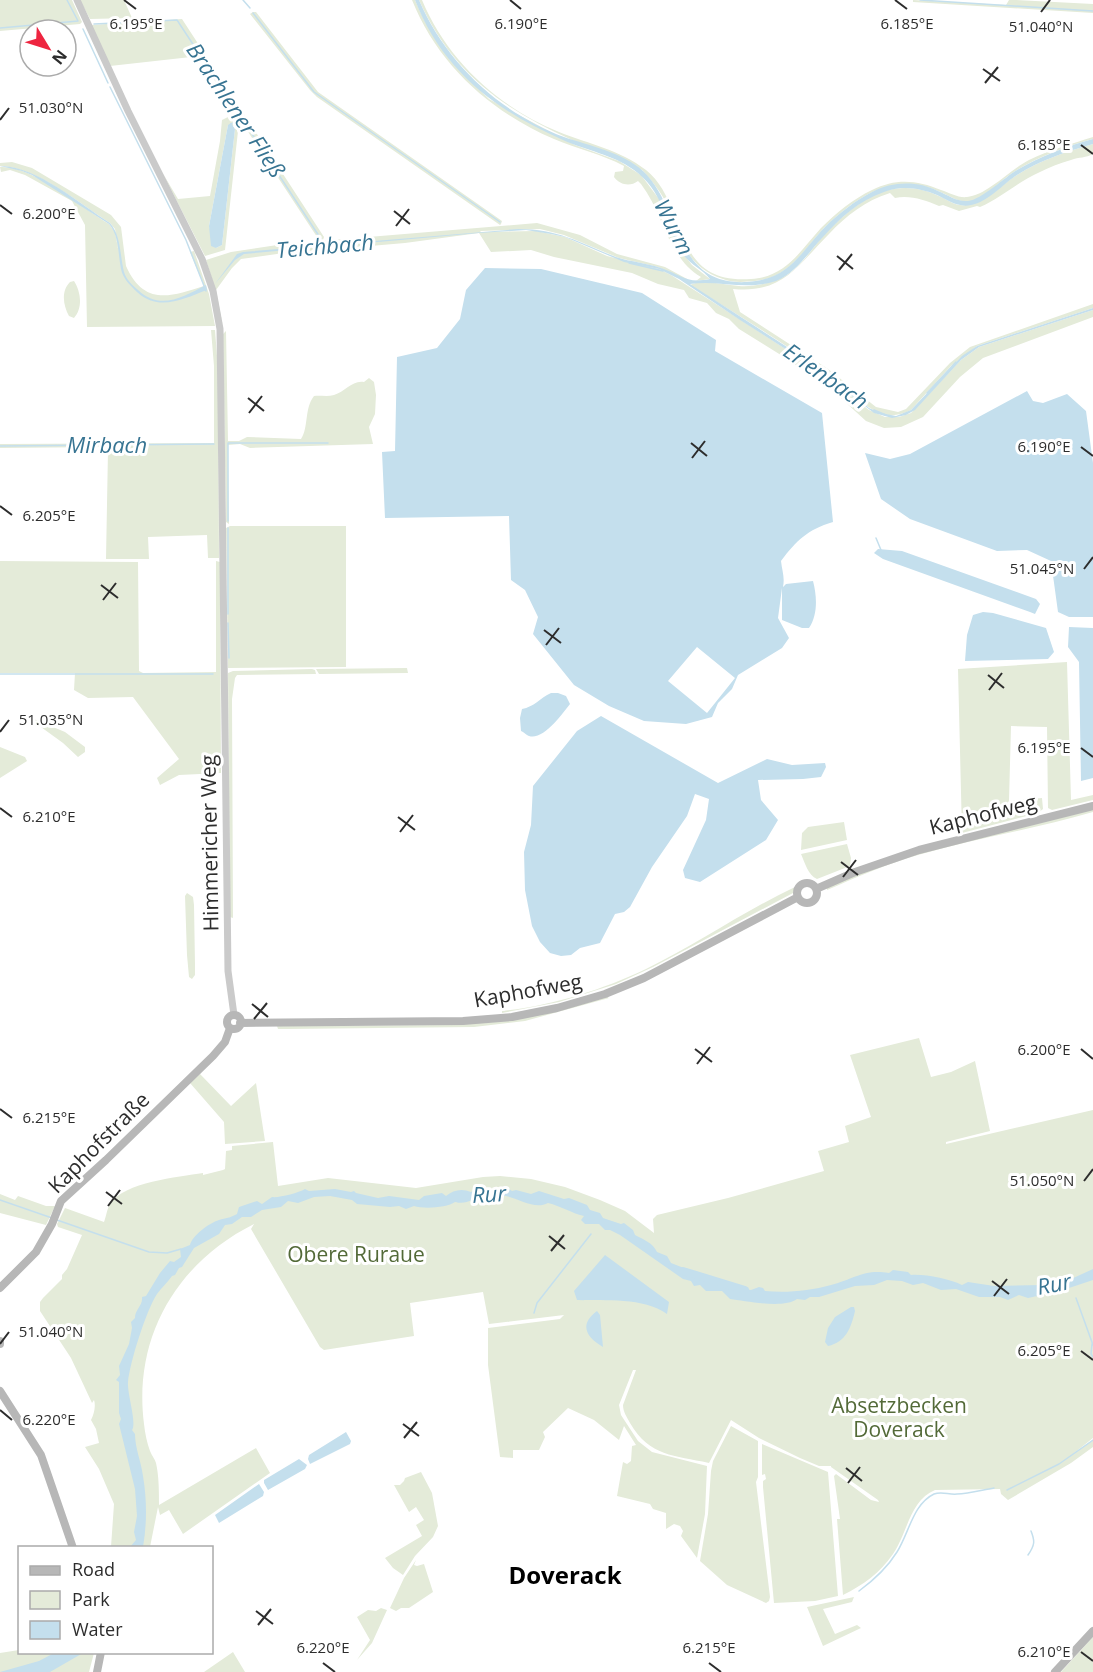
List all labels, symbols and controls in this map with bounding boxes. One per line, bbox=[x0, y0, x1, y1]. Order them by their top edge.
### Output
text: 6.195°E bbox=[109, 13, 163, 33]
text: 6.190°E bbox=[494, 13, 548, 33]
text: 6.185°E bbox=[880, 13, 934, 33]
text: 51.040°N bbox=[1009, 16, 1073, 36]
north arrow bbox=[18, 18, 78, 78]
water label: Brachlener Fließ bbox=[181, 36, 293, 183]
text: N bbox=[47, 45, 72, 69]
text: 51.030°N bbox=[19, 97, 83, 117]
text: 6.185°E bbox=[1017, 134, 1071, 154]
water label: Wurm bbox=[648, 193, 702, 260]
text: 6.200°E bbox=[22, 203, 76, 223]
water label: Teichbach bbox=[275, 226, 375, 264]
water label: Erlenbach bbox=[778, 335, 875, 415]
water label: Mirbach bbox=[67, 429, 147, 459]
text: 6.190°E bbox=[1017, 436, 1071, 456]
text: 6.205°E bbox=[22, 505, 76, 525]
text: 51.045°N bbox=[1010, 558, 1074, 578]
text: 51.035°N bbox=[19, 709, 83, 729]
text: 6.195°E bbox=[1017, 737, 1071, 757]
street label: Himmericher Weg bbox=[193, 754, 225, 932]
street label: Kaphofweg bbox=[926, 787, 1039, 841]
text: 6.210°E bbox=[22, 806, 76, 826]
street label: Kaphofweg bbox=[472, 967, 584, 1013]
text: 6.200°E bbox=[1017, 1039, 1071, 1059]
street label: Kaphofstraße bbox=[42, 1086, 155, 1199]
text: 6.215°E bbox=[22, 1107, 76, 1127]
text: 51.050°N bbox=[1010, 1170, 1074, 1190]
water label: Rur bbox=[471, 1177, 508, 1209]
park label: Obere Ruraue bbox=[287, 1240, 425, 1268]
water label: Rur bbox=[1034, 1265, 1075, 1301]
text: 51.040°N bbox=[19, 1321, 83, 1341]
text: 6.205°E bbox=[1017, 1340, 1071, 1360]
park label: Absetzbecken Doverack bbox=[831, 1391, 967, 1443]
text: 6.220°E bbox=[22, 1409, 76, 1429]
legend bbox=[18, 1546, 213, 1654]
text: Road bbox=[72, 1557, 115, 1581]
district label: Doverack bbox=[508, 1558, 622, 1591]
text: Park bbox=[72, 1587, 110, 1611]
text: Water bbox=[72, 1617, 123, 1641]
text: 6.220°E bbox=[296, 1637, 350, 1657]
text: 6.215°E bbox=[682, 1637, 736, 1657]
text: 6.210°E bbox=[1017, 1641, 1071, 1661]

